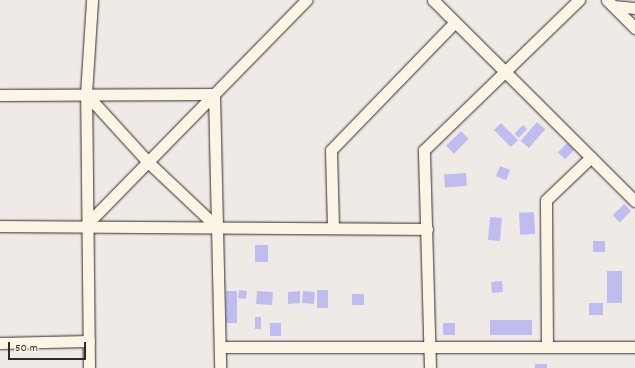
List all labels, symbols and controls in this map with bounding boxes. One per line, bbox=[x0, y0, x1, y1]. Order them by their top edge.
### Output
scale bar bbox=[10, 334, 88, 360]
text: 50 m bbox=[15, 340, 38, 357]

